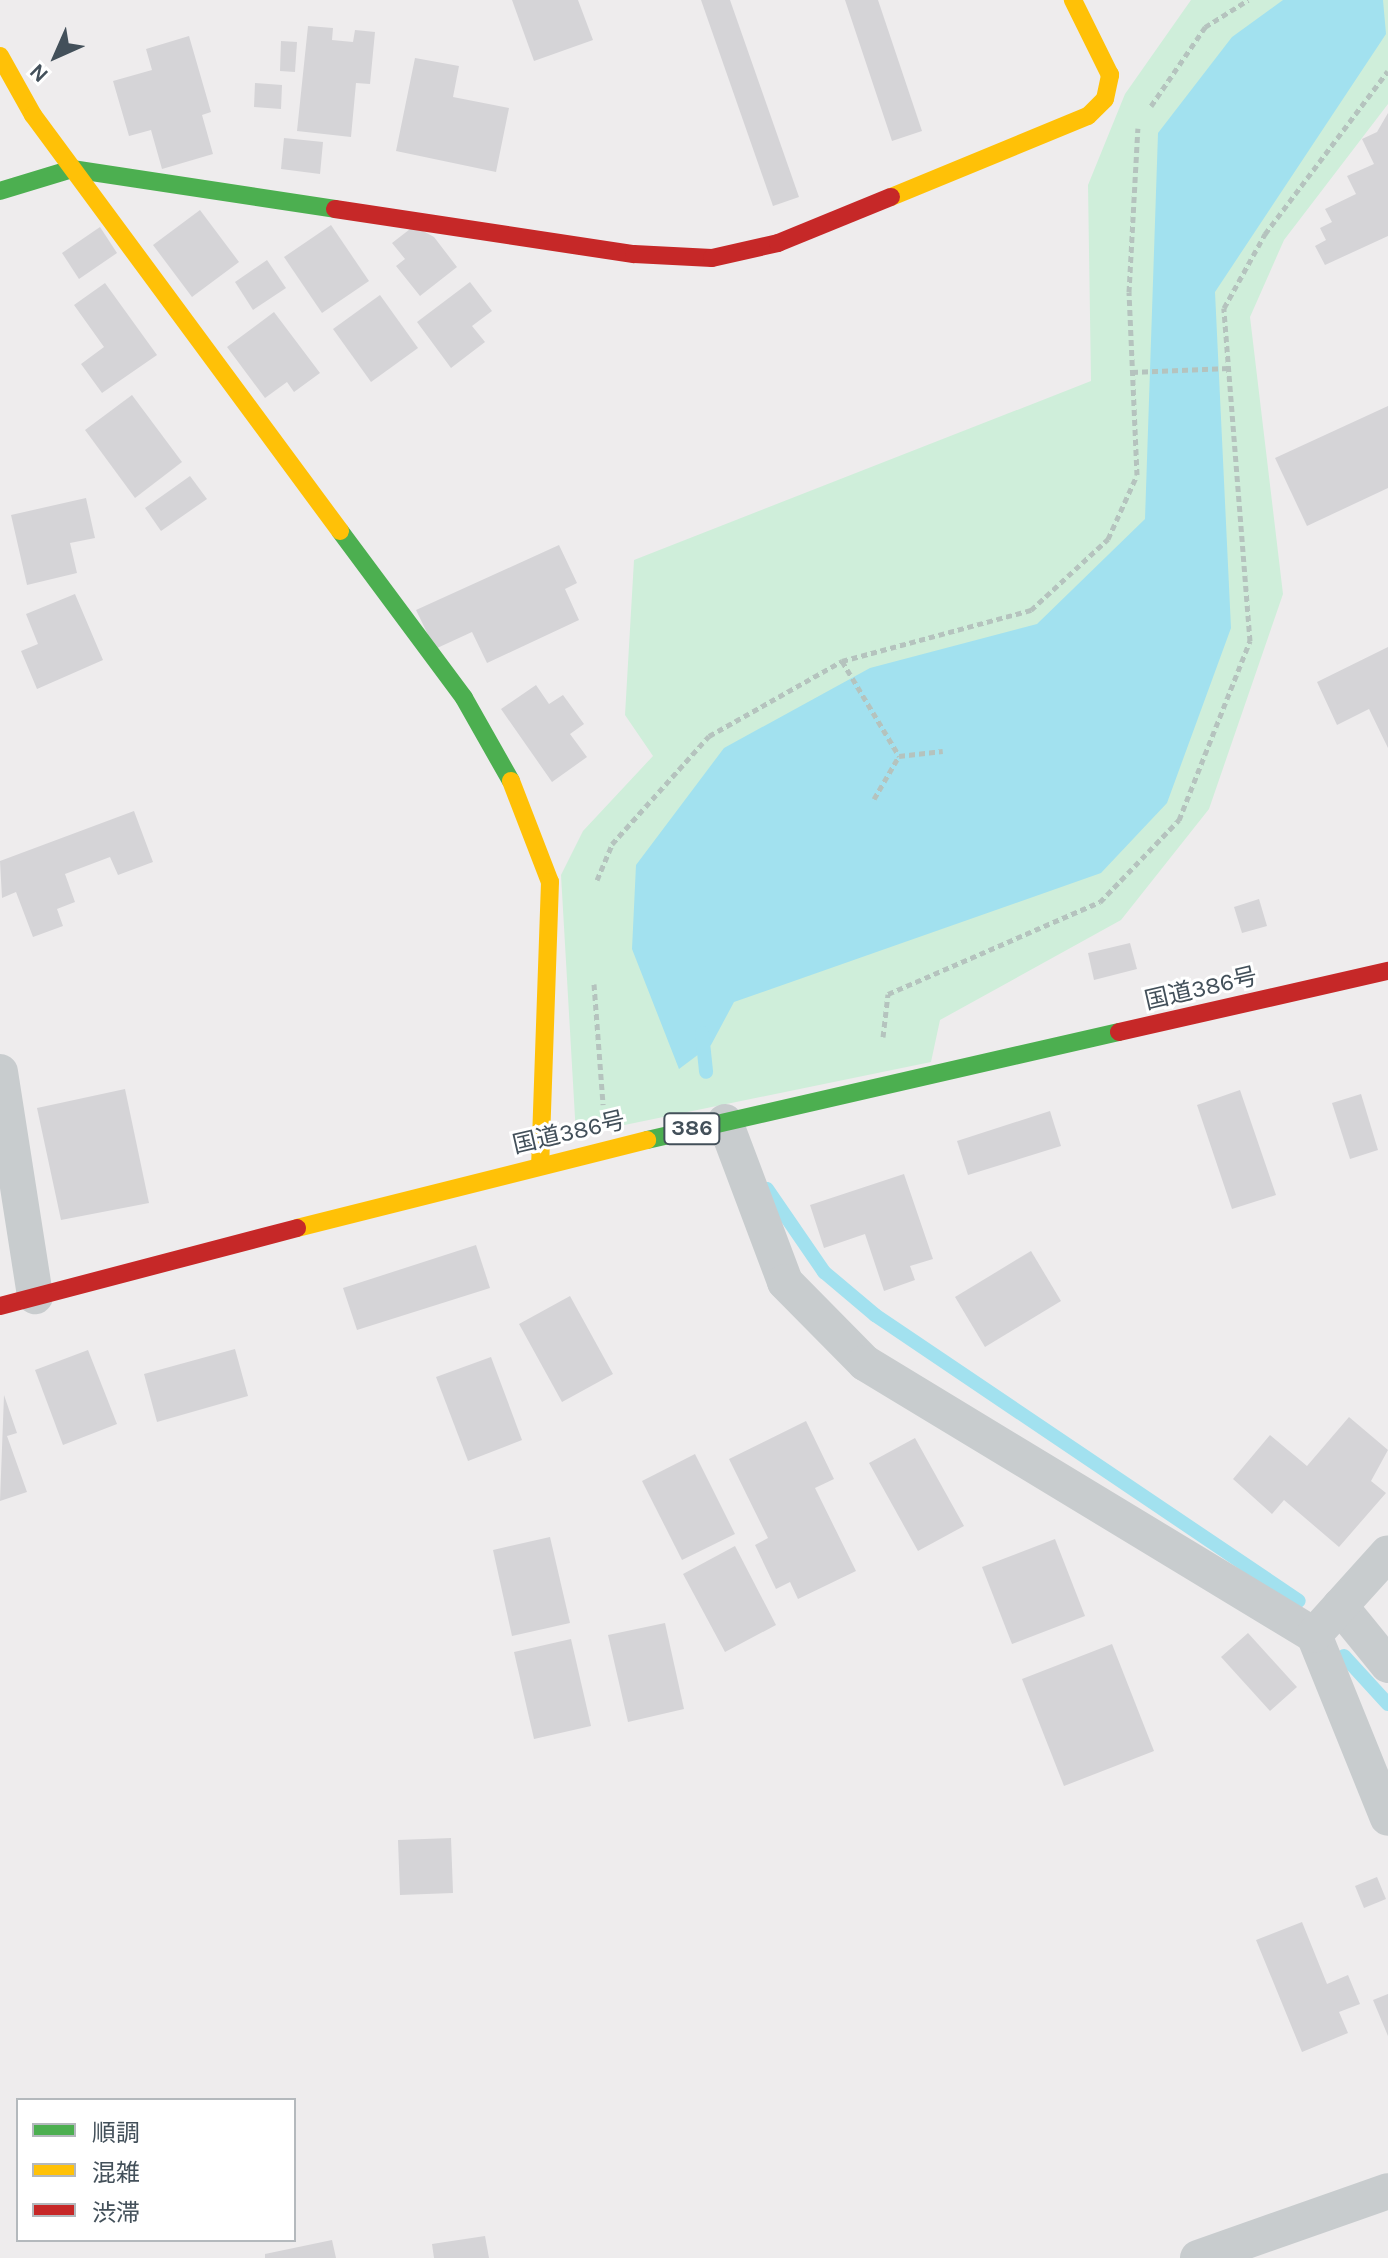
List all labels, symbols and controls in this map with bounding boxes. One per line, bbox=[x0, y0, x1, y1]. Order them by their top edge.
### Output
north arrow bbox=[16, 16, 96, 96]
text: N bbox=[24, 58, 54, 88]
street label: 国道386号 bbox=[1142, 962, 1260, 1016]
street label: 国道386号 bbox=[510, 1106, 628, 1160]
road number: 386 bbox=[662, 1111, 722, 1147]
legend bbox=[16, 2098, 296, 2242]
text: 順調 bbox=[92, 2119, 140, 2147]
text: 混雑 bbox=[92, 2159, 140, 2187]
text: 渋滞 bbox=[92, 2199, 140, 2227]

